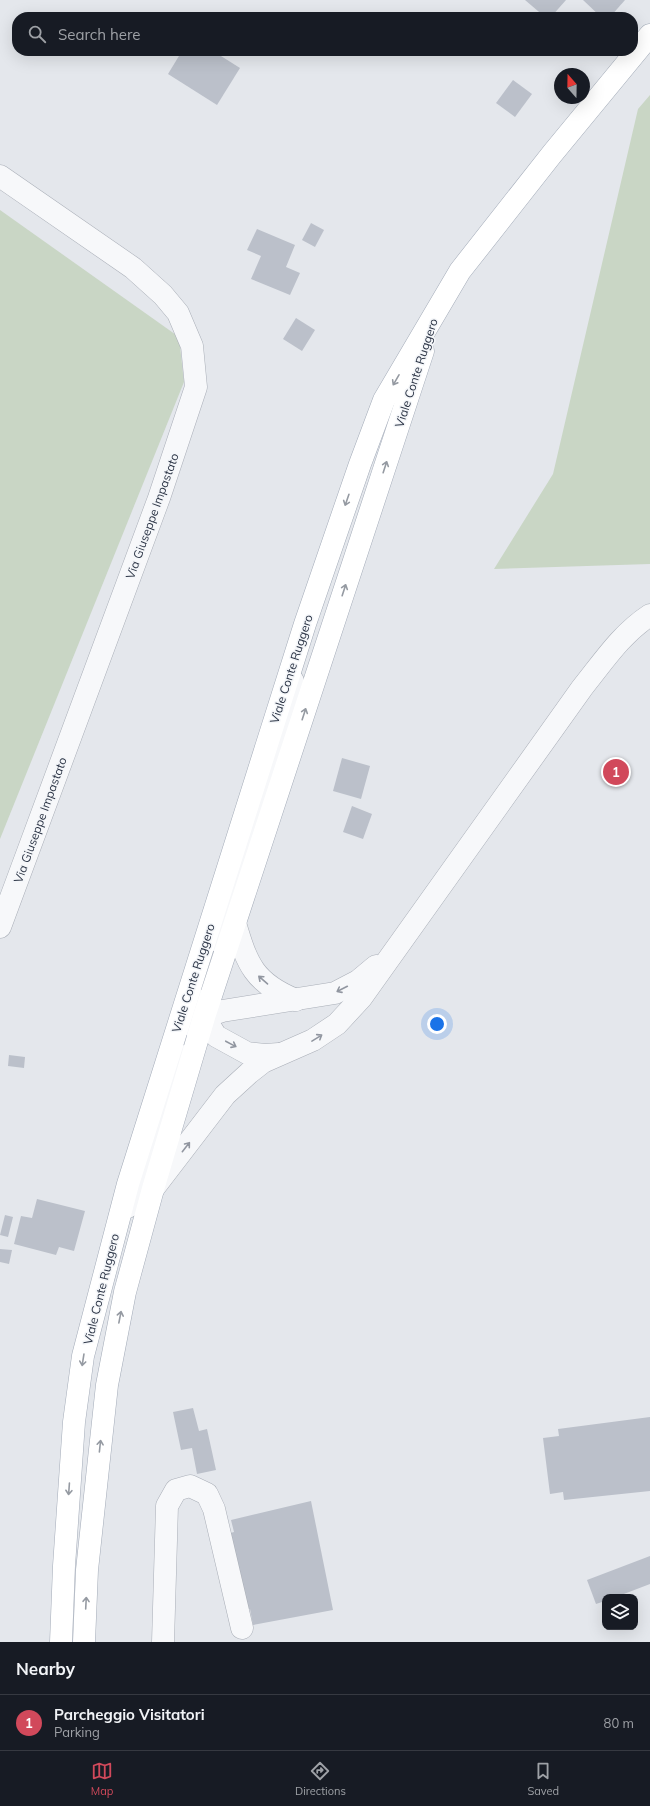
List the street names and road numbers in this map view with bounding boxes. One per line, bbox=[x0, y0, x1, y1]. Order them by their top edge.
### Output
street label: Viale Conte Ruggero bbox=[391, 316, 441, 429]
street label: Via Giuseppe Impastato bbox=[122, 451, 182, 581]
street label: Viale Conte Ruggero bbox=[266, 612, 316, 725]
street label: Via Giuseppe Impastato bbox=[10, 755, 70, 885]
street label: Viale Conte Ruggero bbox=[168, 921, 218, 1034]
street label: Viale Conte Ruggero bbox=[80, 1232, 122, 1346]

